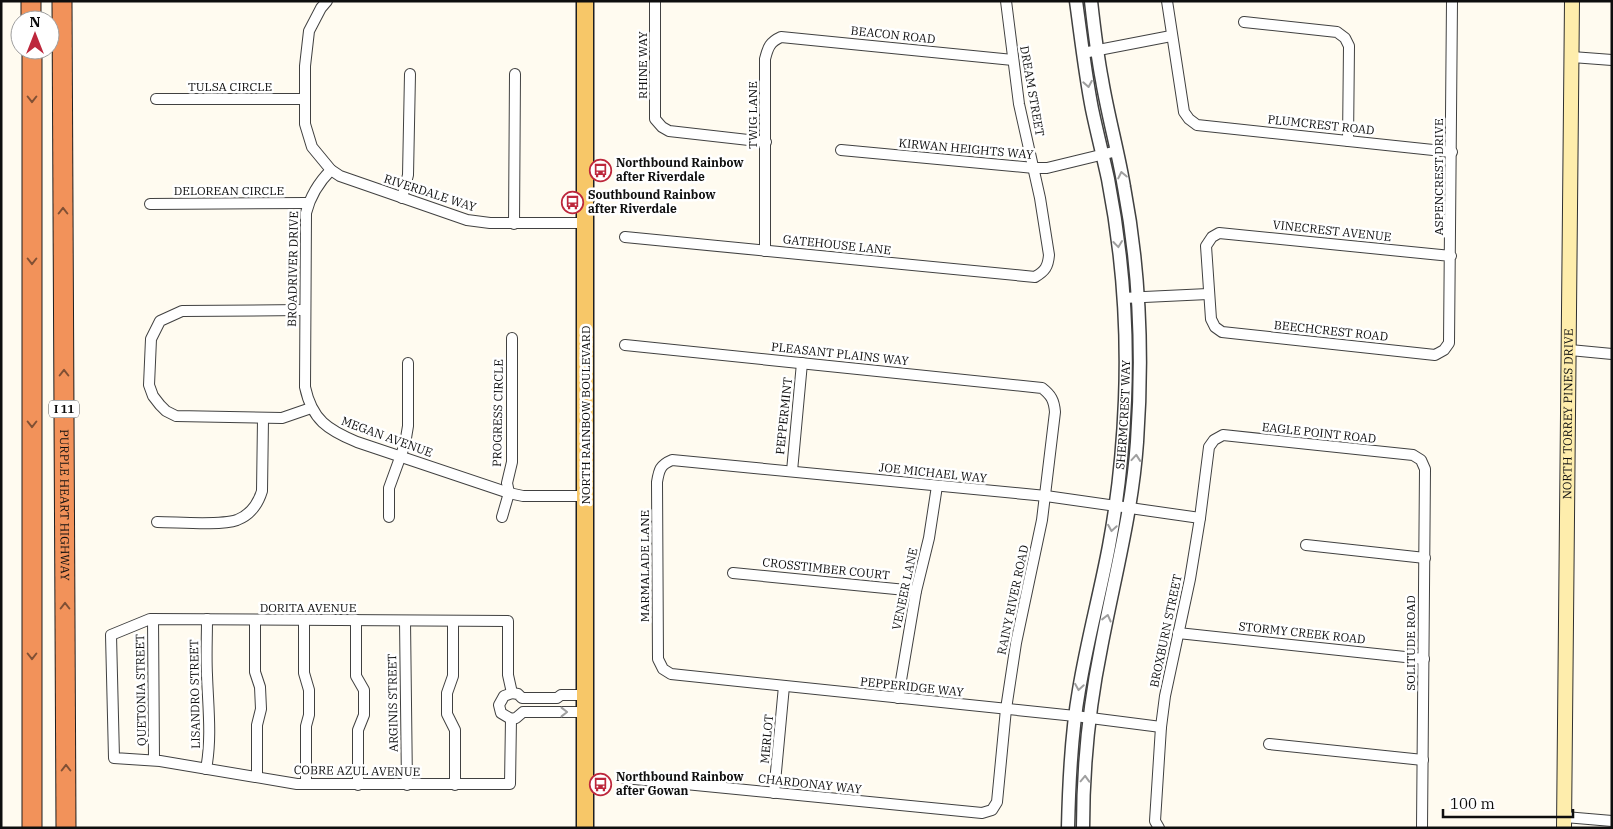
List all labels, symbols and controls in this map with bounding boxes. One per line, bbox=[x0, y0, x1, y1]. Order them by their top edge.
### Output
north arrow bbox=[10, 10, 60, 60]
text: N bbox=[29, 13, 41, 31]
street label: BEACON ROAD bbox=[850, 23, 936, 46]
street label: RHINE WAY bbox=[635, 31, 650, 99]
street label: DREAM STREET bbox=[1017, 44, 1048, 138]
street label: TULSA CIRCLE bbox=[188, 79, 272, 94]
one-way arrow bbox=[1082, 80, 1092, 89]
street label: TWIG LANE bbox=[745, 81, 760, 149]
one-way arrow bbox=[27, 95, 37, 103]
street label: PLUMCREST ROAD bbox=[1267, 111, 1375, 138]
street label: ASPENCREST DRIVE bbox=[1431, 118, 1446, 236]
street label: KIRWAN HEIGHTS WAY bbox=[898, 135, 1034, 162]
place label: Northbound Rainbow after Riverdale bbox=[616, 155, 744, 184]
bus stop icon: Northbound Rainbow after Riverdale bbox=[588, 158, 612, 182]
one-way arrow bbox=[1117, 170, 1128, 179]
street label: RIVERDALE WAY bbox=[382, 171, 479, 215]
street label: DELOREAN CIRCLE bbox=[174, 183, 284, 198]
place label: Southbound Rainbow after Riverdale bbox=[588, 187, 716, 216]
bus stop icon: Southbound Rainbow after Riverdale bbox=[560, 190, 584, 214]
one-way arrow bbox=[58, 206, 68, 214]
street label: BROADRIVER DRIVE bbox=[284, 211, 301, 327]
street label: VINECREST AVENUE bbox=[1272, 217, 1392, 244]
street label: GATEHOUSE LANE bbox=[782, 231, 892, 258]
one-way arrow bbox=[1112, 240, 1123, 248]
one-way arrow bbox=[27, 258, 37, 265]
street label: BEECHCREST ROAD bbox=[1273, 317, 1389, 344]
street label: NORTH RAINBOW BOULEVARD bbox=[578, 326, 593, 504]
street label: NORTH TORREY PINES DRIVE bbox=[1559, 328, 1576, 500]
street label: PLEASANT PLAINS WAY bbox=[770, 339, 910, 368]
street label: PROGRESS CIRCLE bbox=[489, 359, 506, 467]
street label: SHERMCREST WAY bbox=[1112, 359, 1133, 470]
one-way arrow bbox=[59, 369, 69, 376]
street label: PEPPERMINT bbox=[772, 376, 795, 455]
road number: I 11 bbox=[49, 400, 79, 418]
street label: MEGAN AVENUE bbox=[339, 413, 435, 460]
street label: EAGLE POINT ROAD bbox=[1261, 419, 1377, 446]
one-way arrow bbox=[27, 420, 37, 428]
street label: PURPLE HEART HIGHWAY bbox=[57, 429, 73, 581]
one-way arrow bbox=[1130, 454, 1141, 462]
street label: JOE MICHAEL WAY bbox=[878, 459, 988, 486]
street label: MARMALADE LANE bbox=[637, 510, 652, 622]
one-way arrow bbox=[1107, 523, 1117, 532]
street label: RAINY RIVER ROAD bbox=[994, 544, 1031, 656]
street label: VENEER LANE bbox=[888, 546, 921, 631]
street label: CROSSTIMBER COURT bbox=[762, 554, 891, 583]
street label: BROXBURN STREET bbox=[1146, 573, 1185, 689]
street label: SOLITUDE ROAD bbox=[1403, 595, 1418, 691]
street label: DORITA AVENUE bbox=[260, 600, 356, 615]
one-way arrow bbox=[60, 601, 70, 609]
one-way arrow bbox=[1102, 615, 1112, 623]
street label: STORMY CREEK ROAD bbox=[1238, 618, 1366, 647]
street label: QUETONIA STREET bbox=[132, 634, 149, 746]
street label: LISANDRO STREET bbox=[186, 639, 203, 749]
one-way arrow bbox=[27, 652, 37, 660]
street label: ARGINIS STREET bbox=[384, 654, 401, 752]
street label: PEPPERIDGE WAY bbox=[859, 674, 965, 699]
one-way arrow bbox=[1075, 682, 1085, 691]
one-way arrow bbox=[561, 707, 569, 717]
street label: MERLOT bbox=[757, 713, 776, 764]
street label: COBRE AZUL AVENUE bbox=[294, 762, 420, 779]
one-way arrow bbox=[61, 764, 71, 772]
place label: Northbound Rainbow after Gowan bbox=[616, 769, 744, 798]
street label: CHARDONAY WAY bbox=[757, 771, 863, 796]
bus stop icon: Northbound Rainbow after Gowan bbox=[588, 772, 612, 796]
one-way arrow bbox=[1079, 775, 1090, 783]
scale bar bbox=[1443, 786, 1573, 818]
text: 100 m bbox=[1450, 794, 1495, 813]

